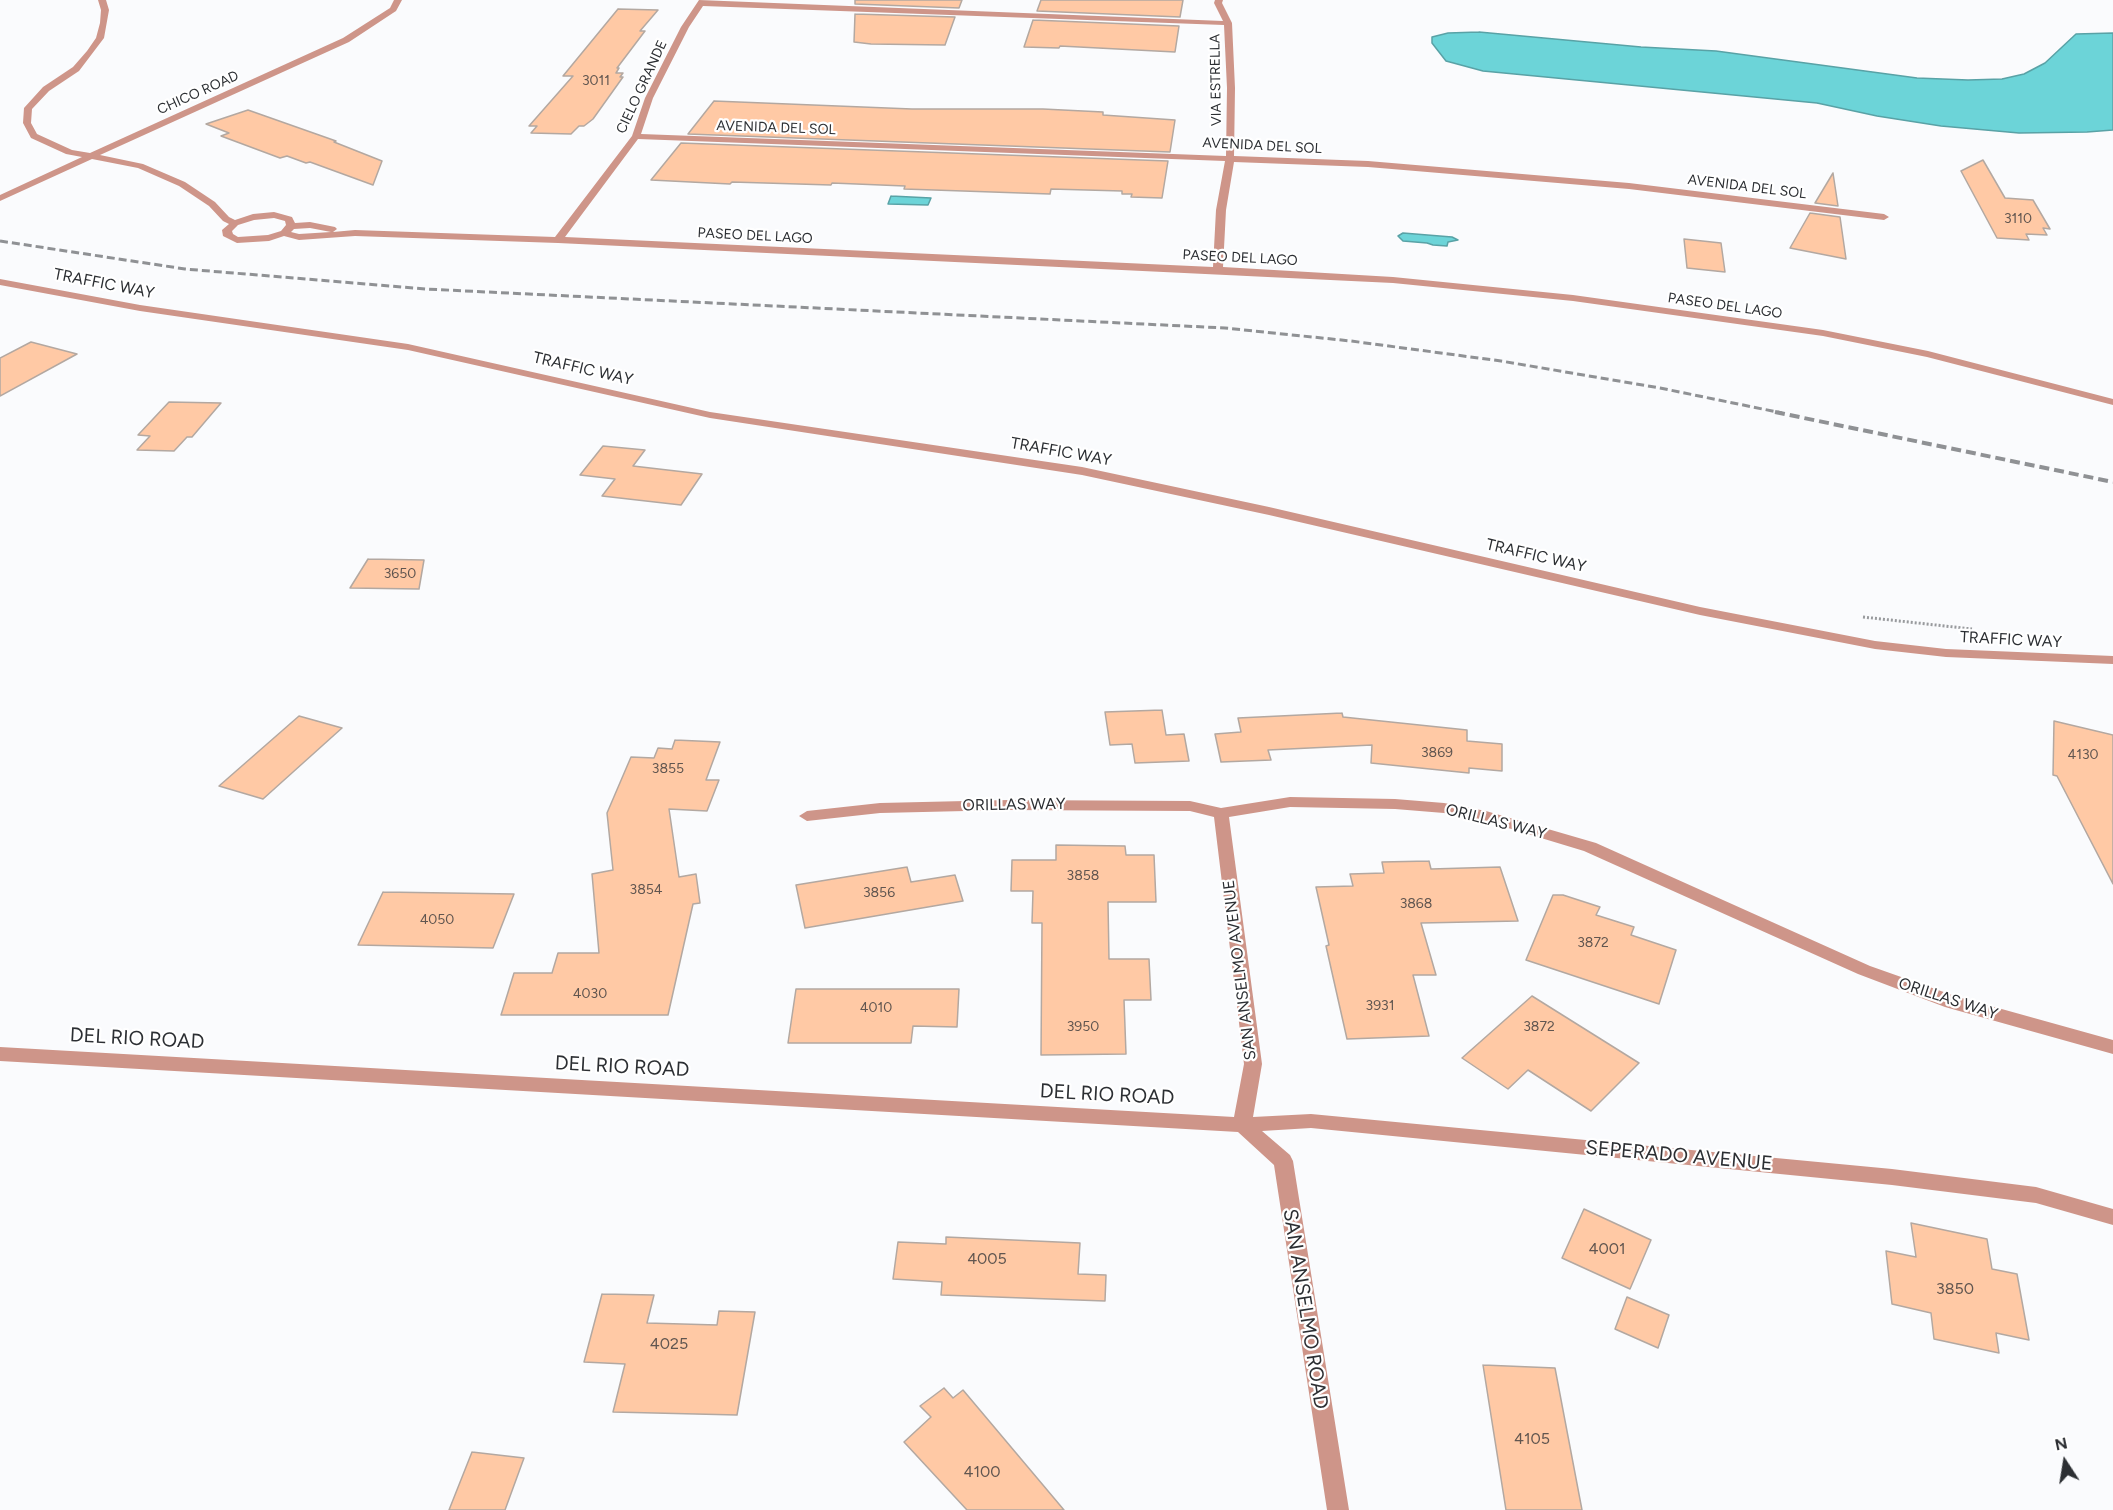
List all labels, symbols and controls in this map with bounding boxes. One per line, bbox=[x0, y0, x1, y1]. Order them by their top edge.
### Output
street label: VIA ESTRELLA bbox=[1207, 34, 1225, 126]
street label: CIELO GRANDE bbox=[613, 38, 671, 136]
street label: CHICO ROAD bbox=[155, 68, 241, 118]
house number: 3011 bbox=[582, 73, 610, 89]
street label: AVENIDA DEL SOL bbox=[716, 118, 836, 138]
street label: AVENIDA DEL SOL bbox=[1202, 134, 1322, 158]
street label: AVENIDA DEL SOL bbox=[1687, 171, 1807, 203]
house number: 3110 bbox=[2004, 211, 2032, 227]
street label: PASEO DEL LAGO bbox=[697, 225, 813, 247]
street label: PASEO DEL LAGO bbox=[1182, 247, 1298, 269]
street label: TRAFFIC WAY bbox=[52, 265, 156, 303]
street label: PASEO DEL LAGO bbox=[1667, 290, 1783, 322]
street label: TRAFFIC WAY bbox=[531, 348, 635, 390]
street label: TRAFFIC WAY bbox=[1009, 434, 1113, 470]
street label: TRAFFIC WAY bbox=[1484, 535, 1588, 577]
house number: 3650 bbox=[384, 566, 416, 582]
street label: TRAFFIC WAY bbox=[1960, 628, 2062, 652]
house number: 3869 bbox=[1421, 745, 1453, 761]
house number: 4130 bbox=[2067, 747, 2099, 763]
house number: 3855 bbox=[652, 761, 684, 777]
street label: ORILLAS WAY bbox=[962, 795, 1066, 815]
street label: ORILLAS WAY bbox=[1444, 800, 1548, 844]
house number: 3858 bbox=[1067, 868, 1099, 884]
street label: SAN ANSELMO AVENUE bbox=[1219, 879, 1261, 1061]
house number: 3854 bbox=[630, 882, 662, 898]
house number: 3856 bbox=[863, 885, 895, 901]
house number: 3868 bbox=[1400, 896, 1432, 912]
house number: 4050 bbox=[420, 912, 454, 928]
house number: 3872 bbox=[1577, 935, 1609, 951]
street label: ORILLAS WAY bbox=[1896, 974, 2000, 1024]
house number: 4030 bbox=[573, 986, 607, 1002]
house number: 3931 bbox=[1366, 998, 1394, 1014]
house number: 4010 bbox=[860, 1000, 892, 1016]
house number: 3950 bbox=[1067, 1019, 1099, 1035]
house number: 3872 bbox=[1523, 1019, 1555, 1035]
street label: DEL RIO ROAD bbox=[69, 1023, 205, 1055]
street label: DEL RIO ROAD bbox=[554, 1051, 690, 1083]
street label: DEL RIO ROAD bbox=[1039, 1079, 1175, 1111]
street label: SEPERADO AVENUE bbox=[1584, 1136, 1774, 1176]
street label: SAN ANSELMO ROAD bbox=[1277, 1207, 1333, 1411]
house number: 4001 bbox=[1588, 1239, 1626, 1259]
house number: 4005 bbox=[967, 1249, 1007, 1269]
house number: 3850 bbox=[1936, 1279, 1974, 1299]
house number: 4025 bbox=[650, 1334, 688, 1354]
house number: 4105 bbox=[1514, 1429, 1550, 1449]
north arrow bbox=[2035, 1432, 2095, 1492]
text: N bbox=[2053, 1433, 2069, 1454]
house number: 4100 bbox=[963, 1462, 1001, 1482]

